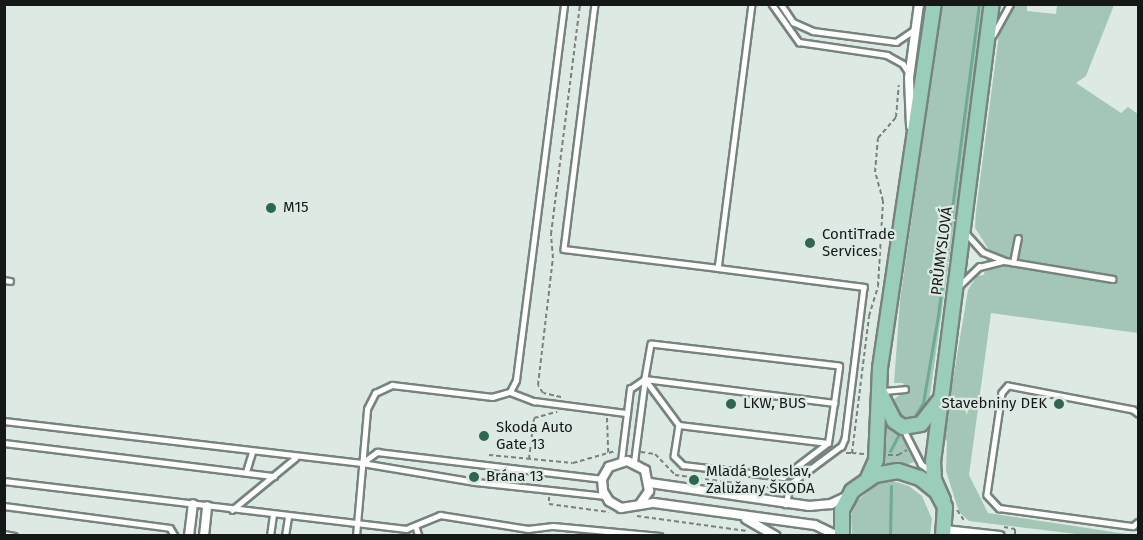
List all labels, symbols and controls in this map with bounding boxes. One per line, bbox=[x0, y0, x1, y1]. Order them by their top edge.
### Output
place label: M15 bbox=[283, 199, 308, 217]
marker: M15 bbox=[264, 201, 278, 215]
street label: PRŮMYSLOVÁ bbox=[928, 206, 956, 296]
place label: ContiTrade Services bbox=[822, 225, 895, 260]
marker: ContiTrade Services bbox=[803, 236, 817, 250]
place label: LKW, BUS bbox=[743, 395, 806, 413]
place label: Stavebniny DEK bbox=[942, 395, 1047, 413]
marker: LKW, BUS bbox=[724, 397, 738, 411]
marker: Stavebniny DEK bbox=[1052, 397, 1066, 411]
place label: Skoda Auto Gate 13 bbox=[496, 418, 573, 453]
marker: Skoda Auto Gate 13 bbox=[477, 429, 491, 443]
place label: Mladá Boleslav, Zalužany ŠKODA bbox=[706, 462, 815, 497]
place label: Brána 13 bbox=[486, 468, 543, 486]
marker: Brána 13 bbox=[467, 470, 481, 484]
marker: Mladá Boleslav, Zalužany ŠKODA bbox=[687, 473, 701, 487]

